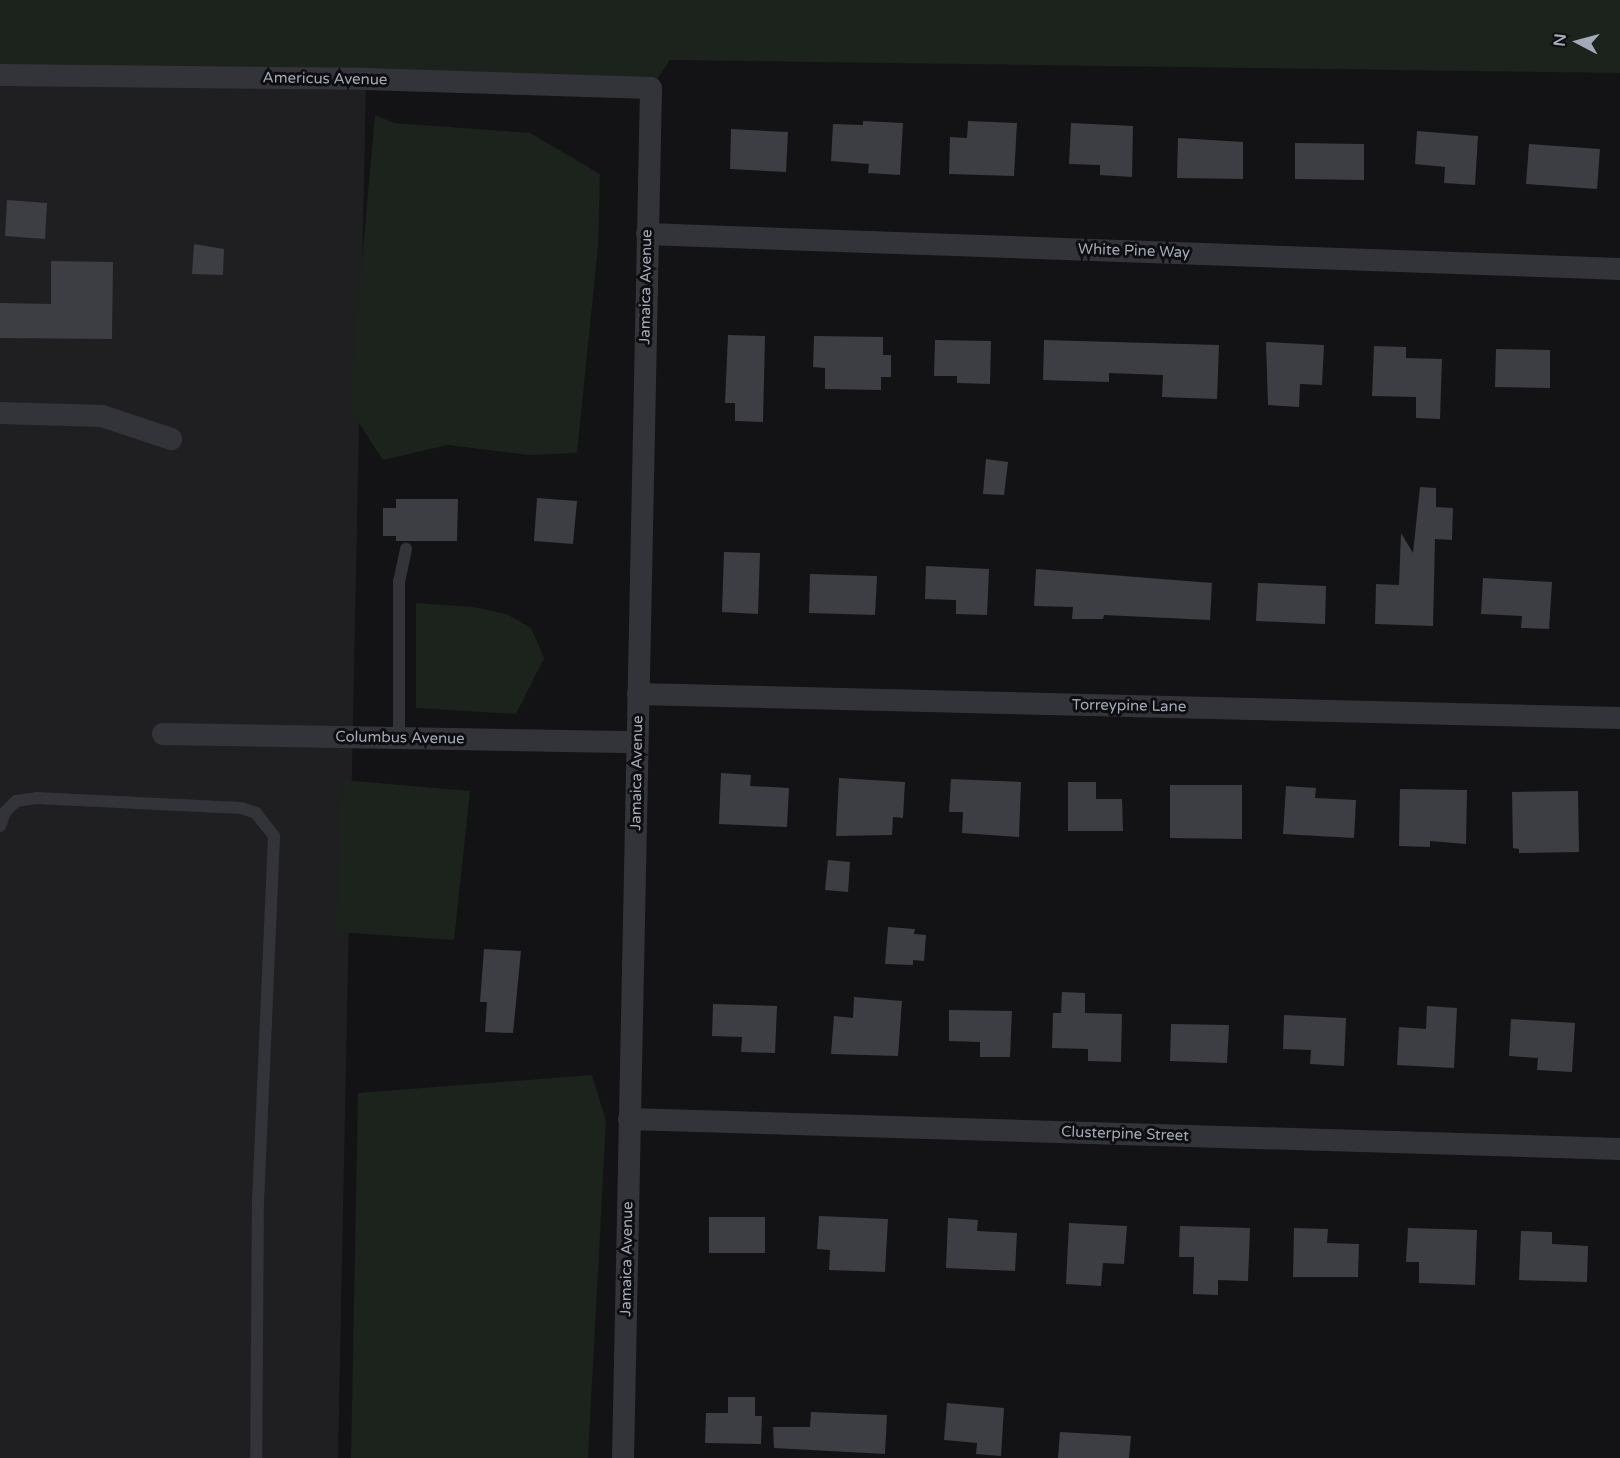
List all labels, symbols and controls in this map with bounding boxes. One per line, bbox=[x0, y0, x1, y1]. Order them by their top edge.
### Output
north arrow bbox=[1548, 12, 1608, 72]
text: N bbox=[1549, 33, 1571, 48]
street label: Americus Avenue bbox=[262, 69, 388, 89]
street label: Jamaica Avenue bbox=[636, 229, 656, 345]
street label: White Pine Way bbox=[1078, 240, 1190, 262]
street label: Torreypine Lane bbox=[1072, 696, 1186, 716]
street label: Jamaica Avenue bbox=[627, 715, 647, 831]
street label: Columbus Avenue bbox=[335, 728, 465, 748]
street label: Clusterpine Street bbox=[1061, 1123, 1189, 1145]
street label: Jamaica Avenue bbox=[617, 1201, 637, 1317]

